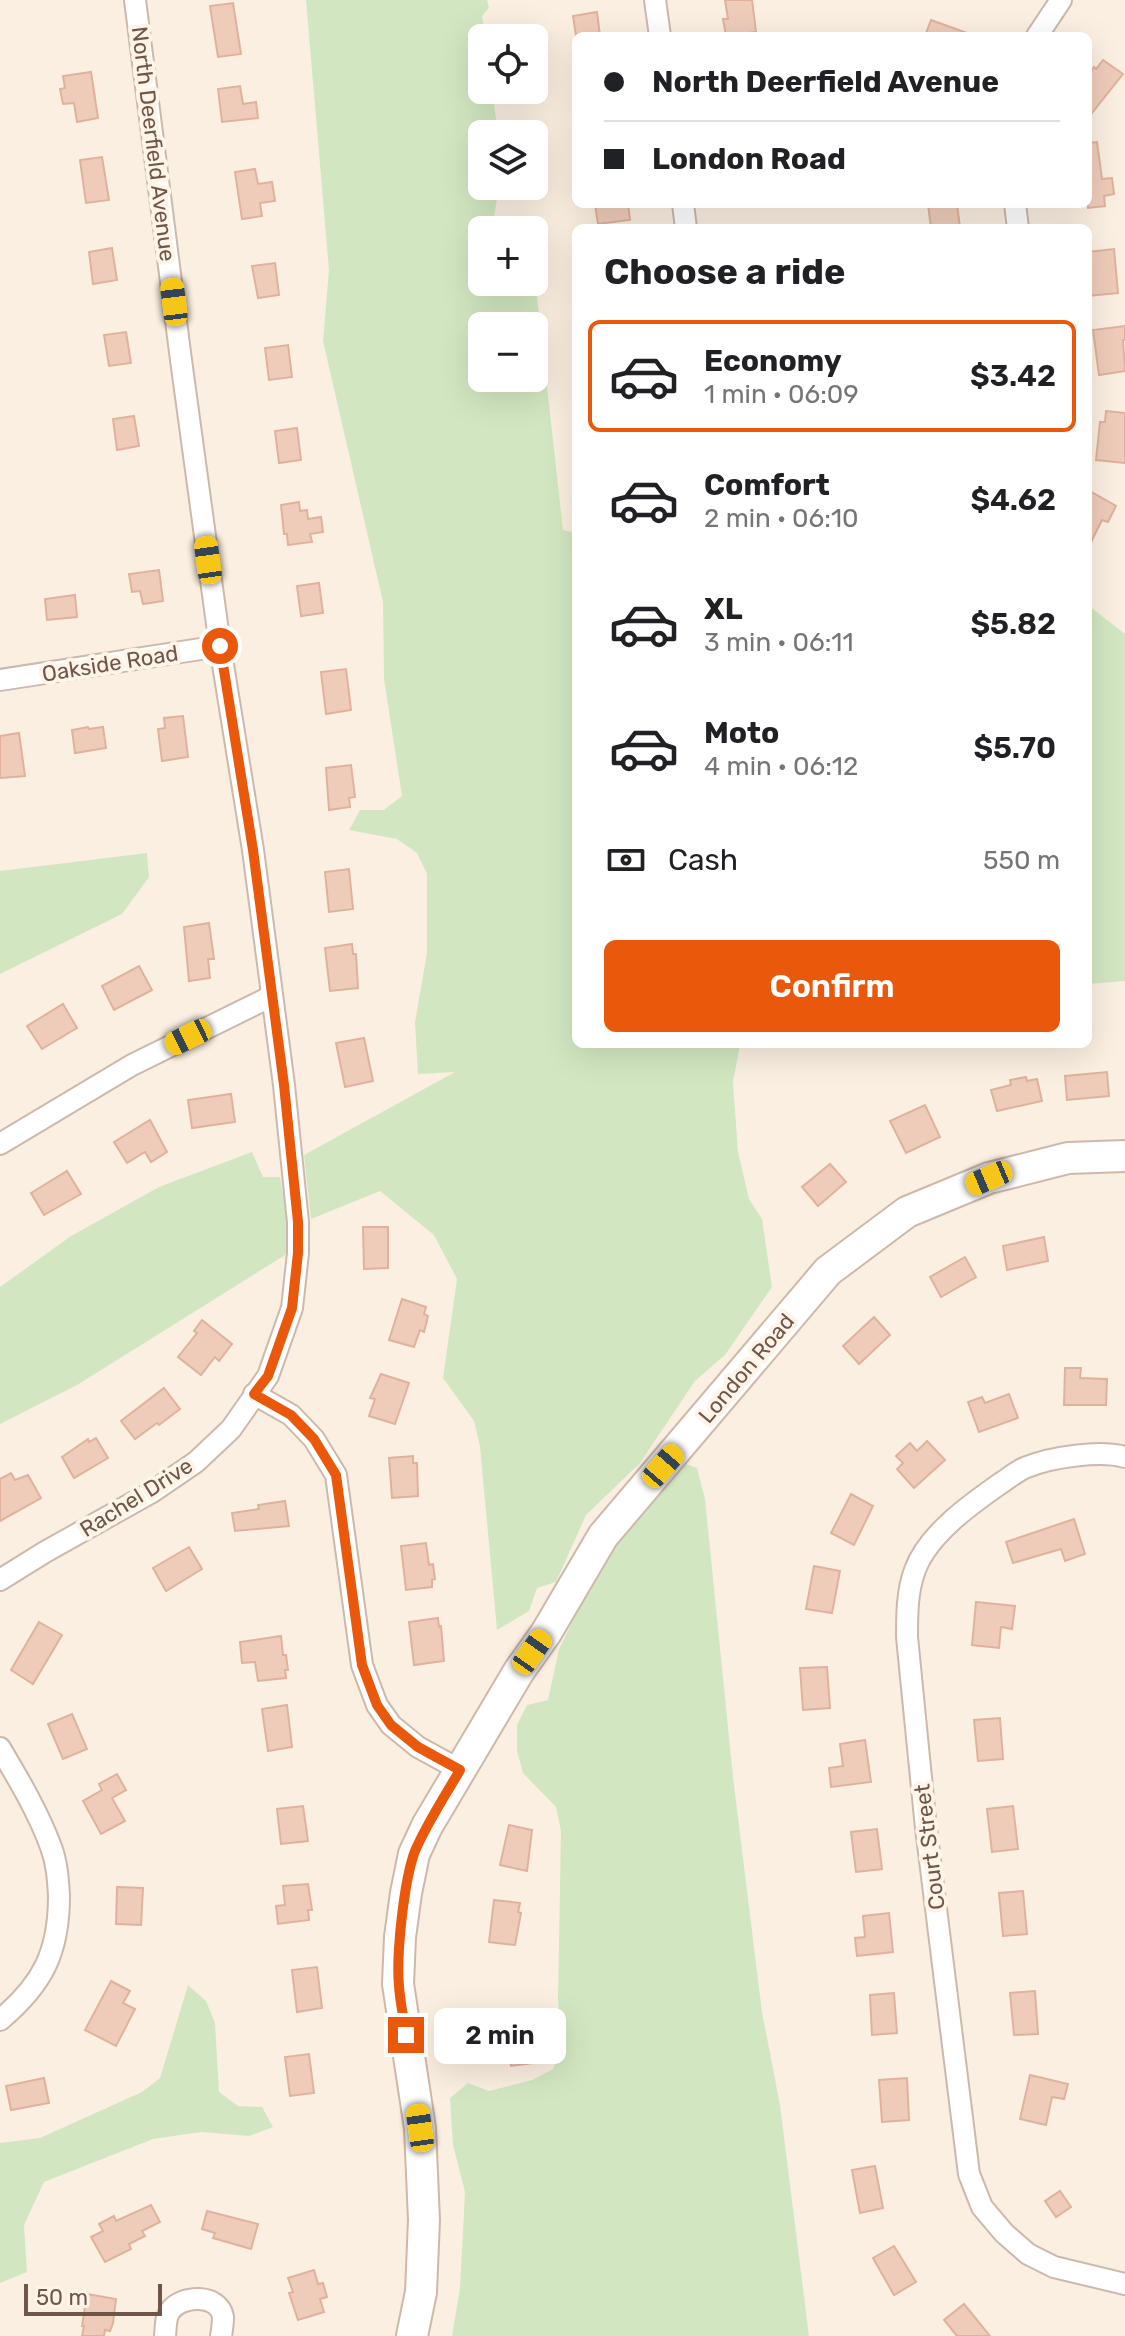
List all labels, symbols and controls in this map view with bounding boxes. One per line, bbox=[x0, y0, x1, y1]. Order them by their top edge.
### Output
map controls bbox=[468, 24, 548, 392]
button: locate bbox=[468, 24, 548, 104]
street label: North Deerfield Avenue bbox=[126, 25, 181, 263]
text: North Deerfield Avenue bbox=[652, 64, 999, 100]
button: layers bbox=[468, 120, 548, 200]
text: London Road bbox=[652, 141, 846, 177]
button: + bbox=[468, 216, 548, 296]
text: Choose a ride bbox=[604, 250, 845, 293]
car bbox=[159, 277, 189, 327]
button: − bbox=[468, 312, 548, 392]
icon: car bbox=[608, 340, 680, 412]
text: Economy bbox=[704, 343, 842, 379]
text: $3.42 bbox=[970, 358, 1056, 394]
text: 1 min · 06:09 bbox=[704, 379, 859, 410]
icon: car bbox=[608, 464, 680, 536]
text: Comfort bbox=[704, 467, 830, 503]
text: $4.62 bbox=[970, 482, 1056, 518]
text: 2 min · 06:10 bbox=[704, 503, 859, 534]
car bbox=[193, 535, 223, 585]
icon: car bbox=[608, 588, 680, 660]
text: XL bbox=[704, 591, 743, 627]
text: $5.82 bbox=[970, 606, 1056, 642]
text: 3 min · 06:11 bbox=[704, 627, 854, 658]
route start bbox=[202, 628, 238, 664]
street label: Oakside Road bbox=[40, 639, 180, 688]
icon: car bbox=[608, 712, 680, 784]
text: Moto bbox=[704, 715, 779, 751]
text: $5.70 bbox=[973, 730, 1056, 766]
text: 4 min · 06:12 bbox=[704, 751, 858, 782]
icon: cash bbox=[604, 838, 648, 882]
text: Cash bbox=[668, 842, 738, 878]
text: 550 m bbox=[983, 845, 1060, 876]
button: Confirm bbox=[604, 940, 1060, 1032]
car bbox=[161, 1016, 215, 1058]
car bbox=[962, 1158, 1016, 1198]
street label: London Road bbox=[693, 1308, 800, 1429]
car bbox=[638, 1440, 688, 1492]
street label: Rachel Drive bbox=[75, 1452, 198, 1543]
car bbox=[508, 1625, 556, 1679]
street label: Court Street bbox=[908, 1782, 951, 1911]
callout: 2 min bbox=[434, 2007, 566, 2063]
route end bbox=[388, 2017, 424, 2053]
text: 2 min bbox=[465, 2020, 535, 2051]
car bbox=[405, 2103, 435, 2153]
scale bar bbox=[24, 2280, 162, 2316]
text: 50 m bbox=[36, 2284, 88, 2311]

